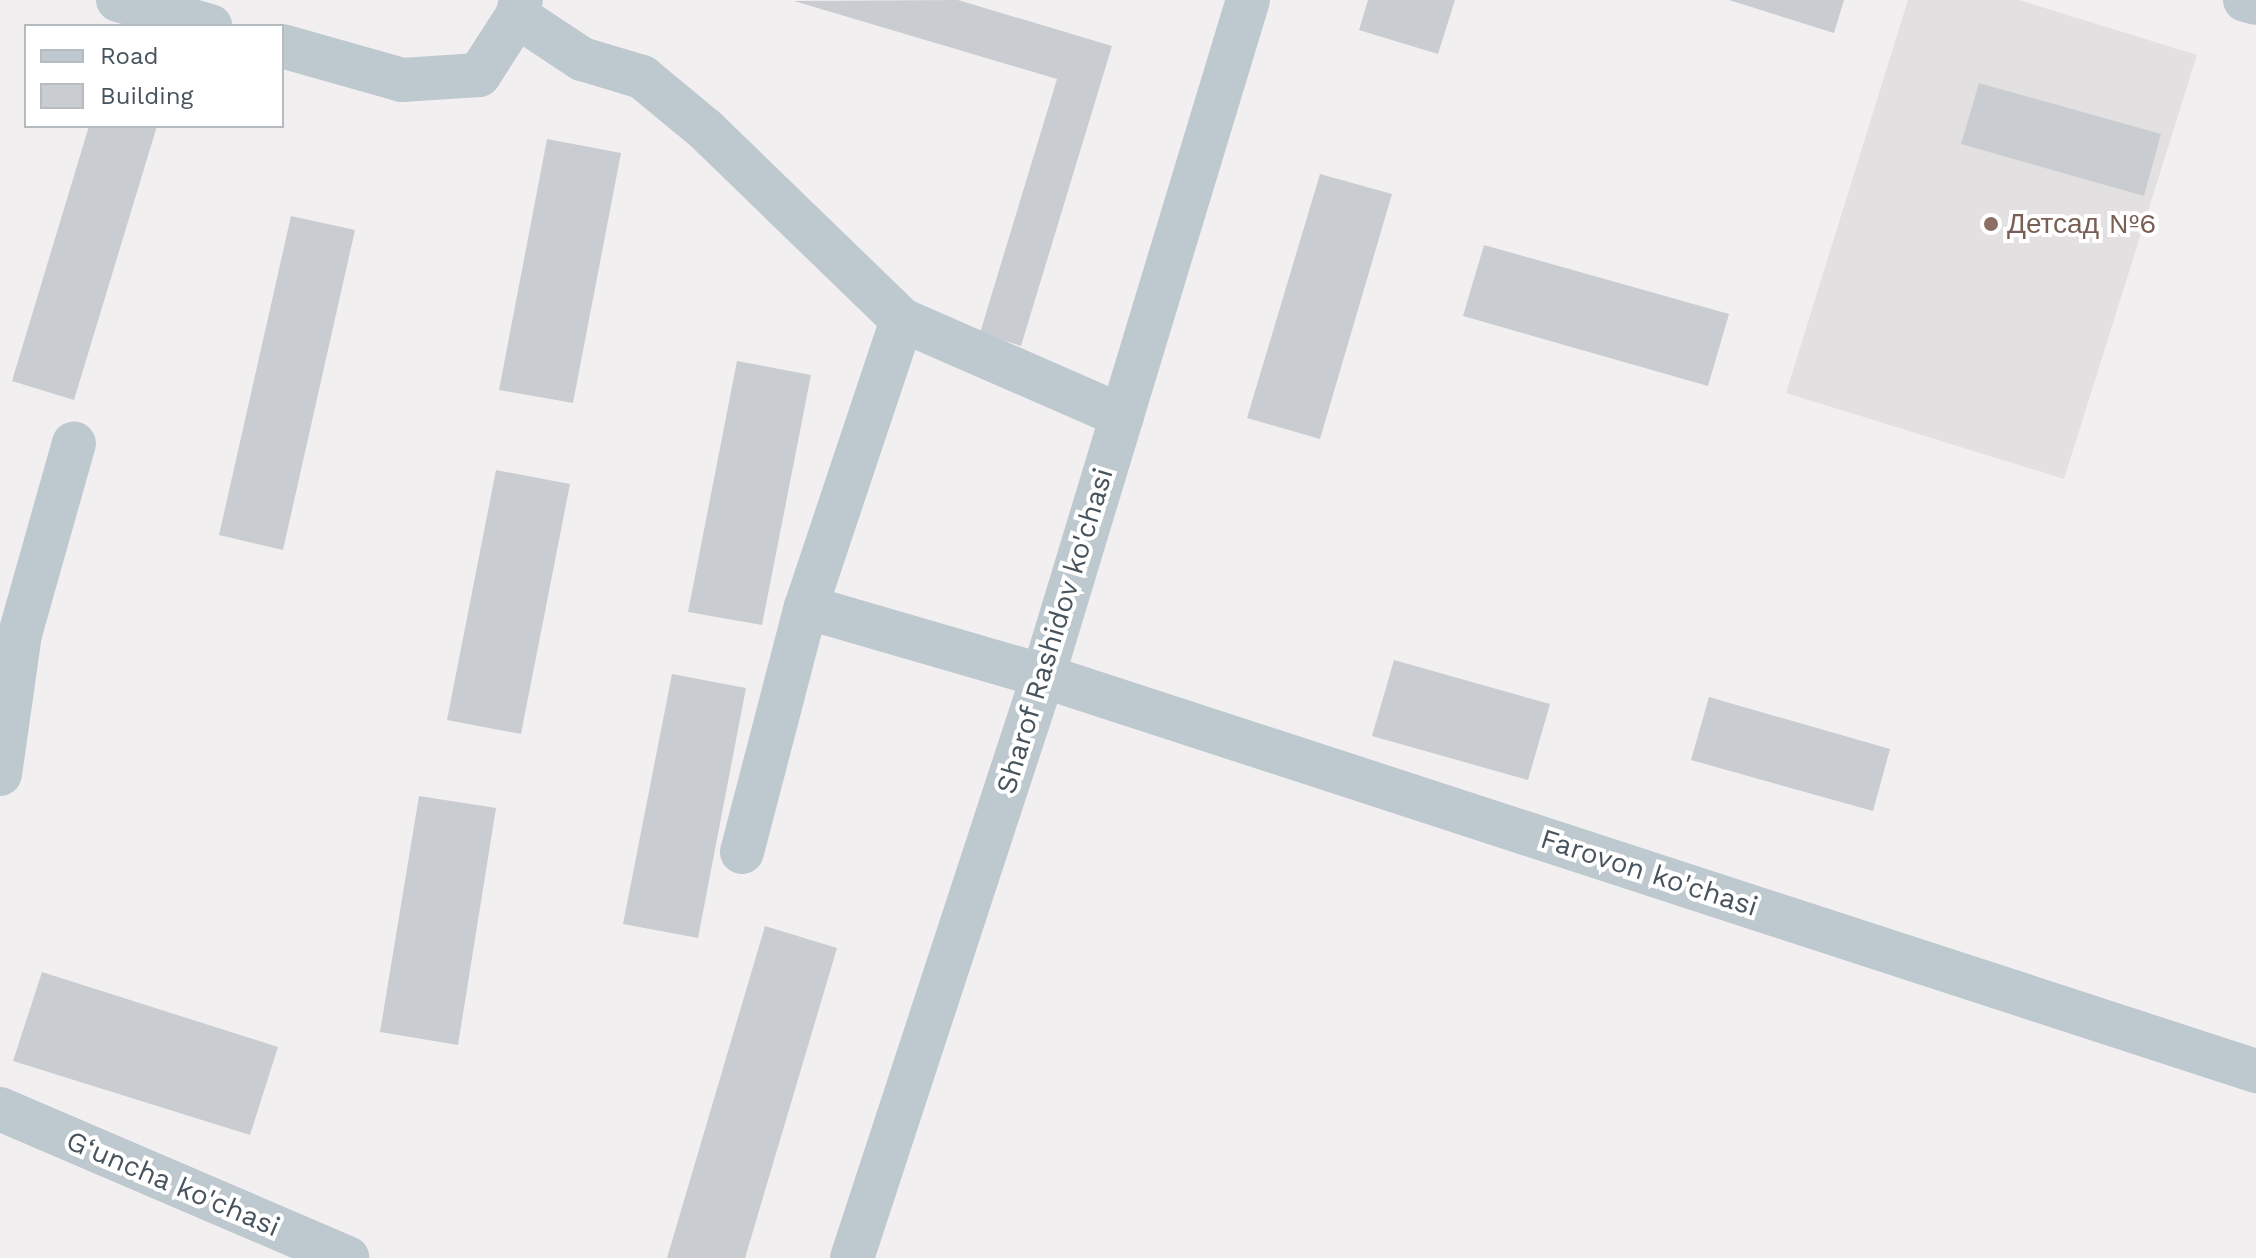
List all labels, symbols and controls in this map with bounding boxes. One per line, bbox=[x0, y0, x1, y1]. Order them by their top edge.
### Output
legend bbox=[24, 24, 284, 128]
text: Road bbox=[100, 42, 159, 70]
text: Building bbox=[100, 82, 193, 110]
place label: Детсад №6 bbox=[2007, 207, 2156, 241]
marker: Детсад №6 bbox=[1982, 215, 2000, 233]
street label: Sharof Rashidov ko'chasi bbox=[989, 463, 1121, 799]
street label: Farovon ko'chasi bbox=[1536, 822, 1762, 924]
street label: G‘uncha ko'chasi bbox=[61, 1124, 285, 1244]

